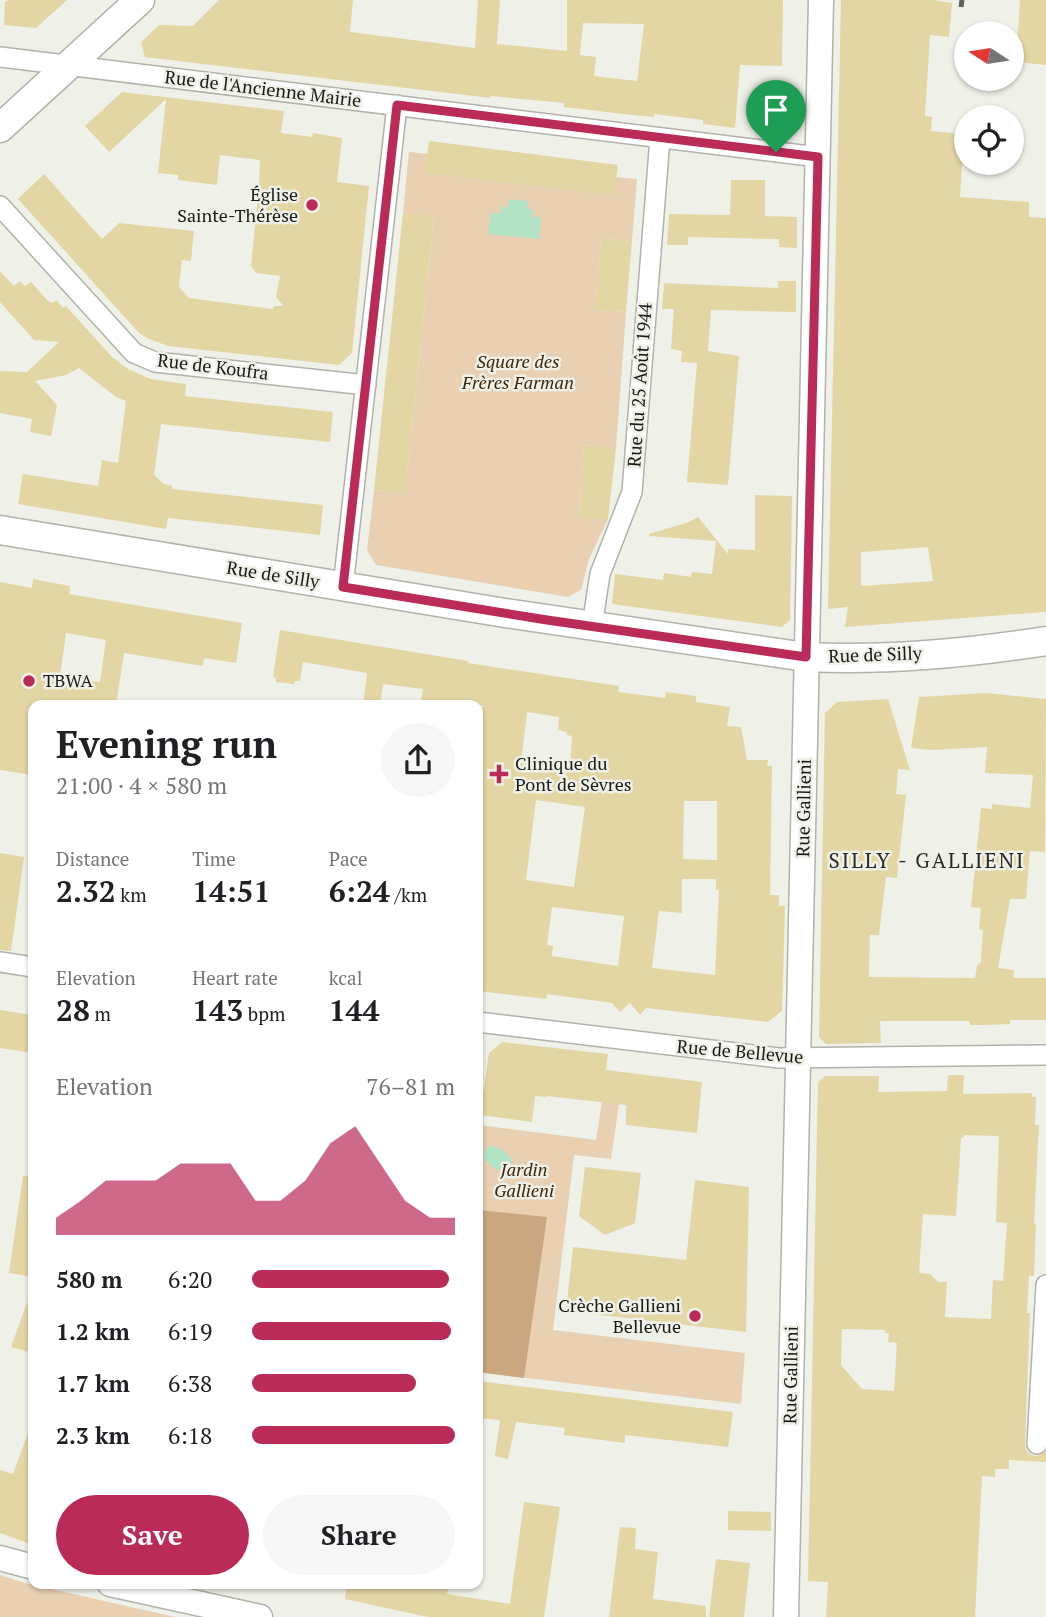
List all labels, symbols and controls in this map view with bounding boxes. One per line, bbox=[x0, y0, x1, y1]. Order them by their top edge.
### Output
north arrow bbox=[954, 21, 1024, 91]
map controls bbox=[954, 21, 1024, 175]
street label: Rue de l'Ancienne Mairie bbox=[163, 64, 363, 112]
pin bbox=[746, 80, 806, 152]
icon: arrive bbox=[757, 91, 795, 129]
button: locate bbox=[954, 105, 1024, 175]
place label: Église Sainte-Thérèse bbox=[177, 182, 298, 227]
marker: Église Sainte-Thérèse bbox=[304, 197, 320, 213]
street label: Rue du 25 Août 1944 bbox=[621, 302, 657, 468]
street label: Rue de Koufra bbox=[156, 347, 270, 385]
park label: Square des Frères Farman bbox=[461, 349, 574, 394]
street label: Rue de Silly bbox=[225, 555, 322, 593]
street label: Rue de Silly bbox=[828, 640, 923, 668]
place label: TBWA bbox=[43, 668, 93, 692]
marker: TBWA bbox=[21, 673, 37, 689]
text: Evening run bbox=[56, 719, 277, 769]
button: share bbox=[381, 723, 455, 797]
place label: Clinique du Pont de Sèvres bbox=[515, 751, 632, 796]
street label: Rue Gallieni bbox=[790, 759, 816, 857]
marker: Clinique du Pont de Sèvres bbox=[489, 764, 509, 784]
text: 21:00 · 4 × 580 m bbox=[56, 770, 227, 801]
text: Distance bbox=[56, 846, 129, 871]
text: Time bbox=[192, 846, 236, 871]
text: Pace bbox=[329, 846, 368, 871]
district label: SILLY - GALLIENI bbox=[829, 846, 1025, 874]
text: 2.32 bbox=[56, 871, 116, 911]
text: 14:51 bbox=[192, 871, 270, 911]
text: 6:24 bbox=[329, 871, 390, 911]
text: km bbox=[116, 882, 147, 907]
text: /km bbox=[390, 882, 427, 907]
text: Elevation bbox=[56, 965, 136, 990]
text: Heart rate bbox=[192, 965, 278, 990]
text: kcal bbox=[329, 965, 362, 990]
text: 28 bbox=[56, 990, 90, 1030]
text: 143 bbox=[192, 990, 243, 1030]
text: 144 bbox=[329, 990, 380, 1030]
text: m bbox=[90, 1001, 111, 1026]
text: bpm bbox=[243, 1001, 285, 1026]
street label: Rue de Bellevue bbox=[676, 1034, 804, 1068]
text: Elevation bbox=[56, 1071, 153, 1102]
text: 76–81 m bbox=[366, 1071, 455, 1102]
park label: Jardin Gallieni bbox=[494, 1157, 554, 1202]
text: 580 m bbox=[56, 1264, 122, 1295]
text: 6:20 bbox=[168, 1264, 212, 1295]
place label: Crèche Gallieni Bellevue bbox=[558, 1293, 681, 1338]
marker: Crèche Gallieni Bellevue bbox=[687, 1308, 703, 1324]
text: 1.2 km bbox=[56, 1316, 130, 1347]
text: 6:19 bbox=[168, 1316, 212, 1347]
street label: Rue Gallieni bbox=[777, 1326, 803, 1424]
text: 1.7 km bbox=[56, 1368, 130, 1399]
text: 6:38 bbox=[168, 1368, 212, 1399]
text: 2.3 km bbox=[56, 1420, 130, 1451]
text: 6:18 bbox=[168, 1420, 212, 1451]
button: Save bbox=[56, 1495, 249, 1575]
button: Share bbox=[263, 1495, 455, 1575]

